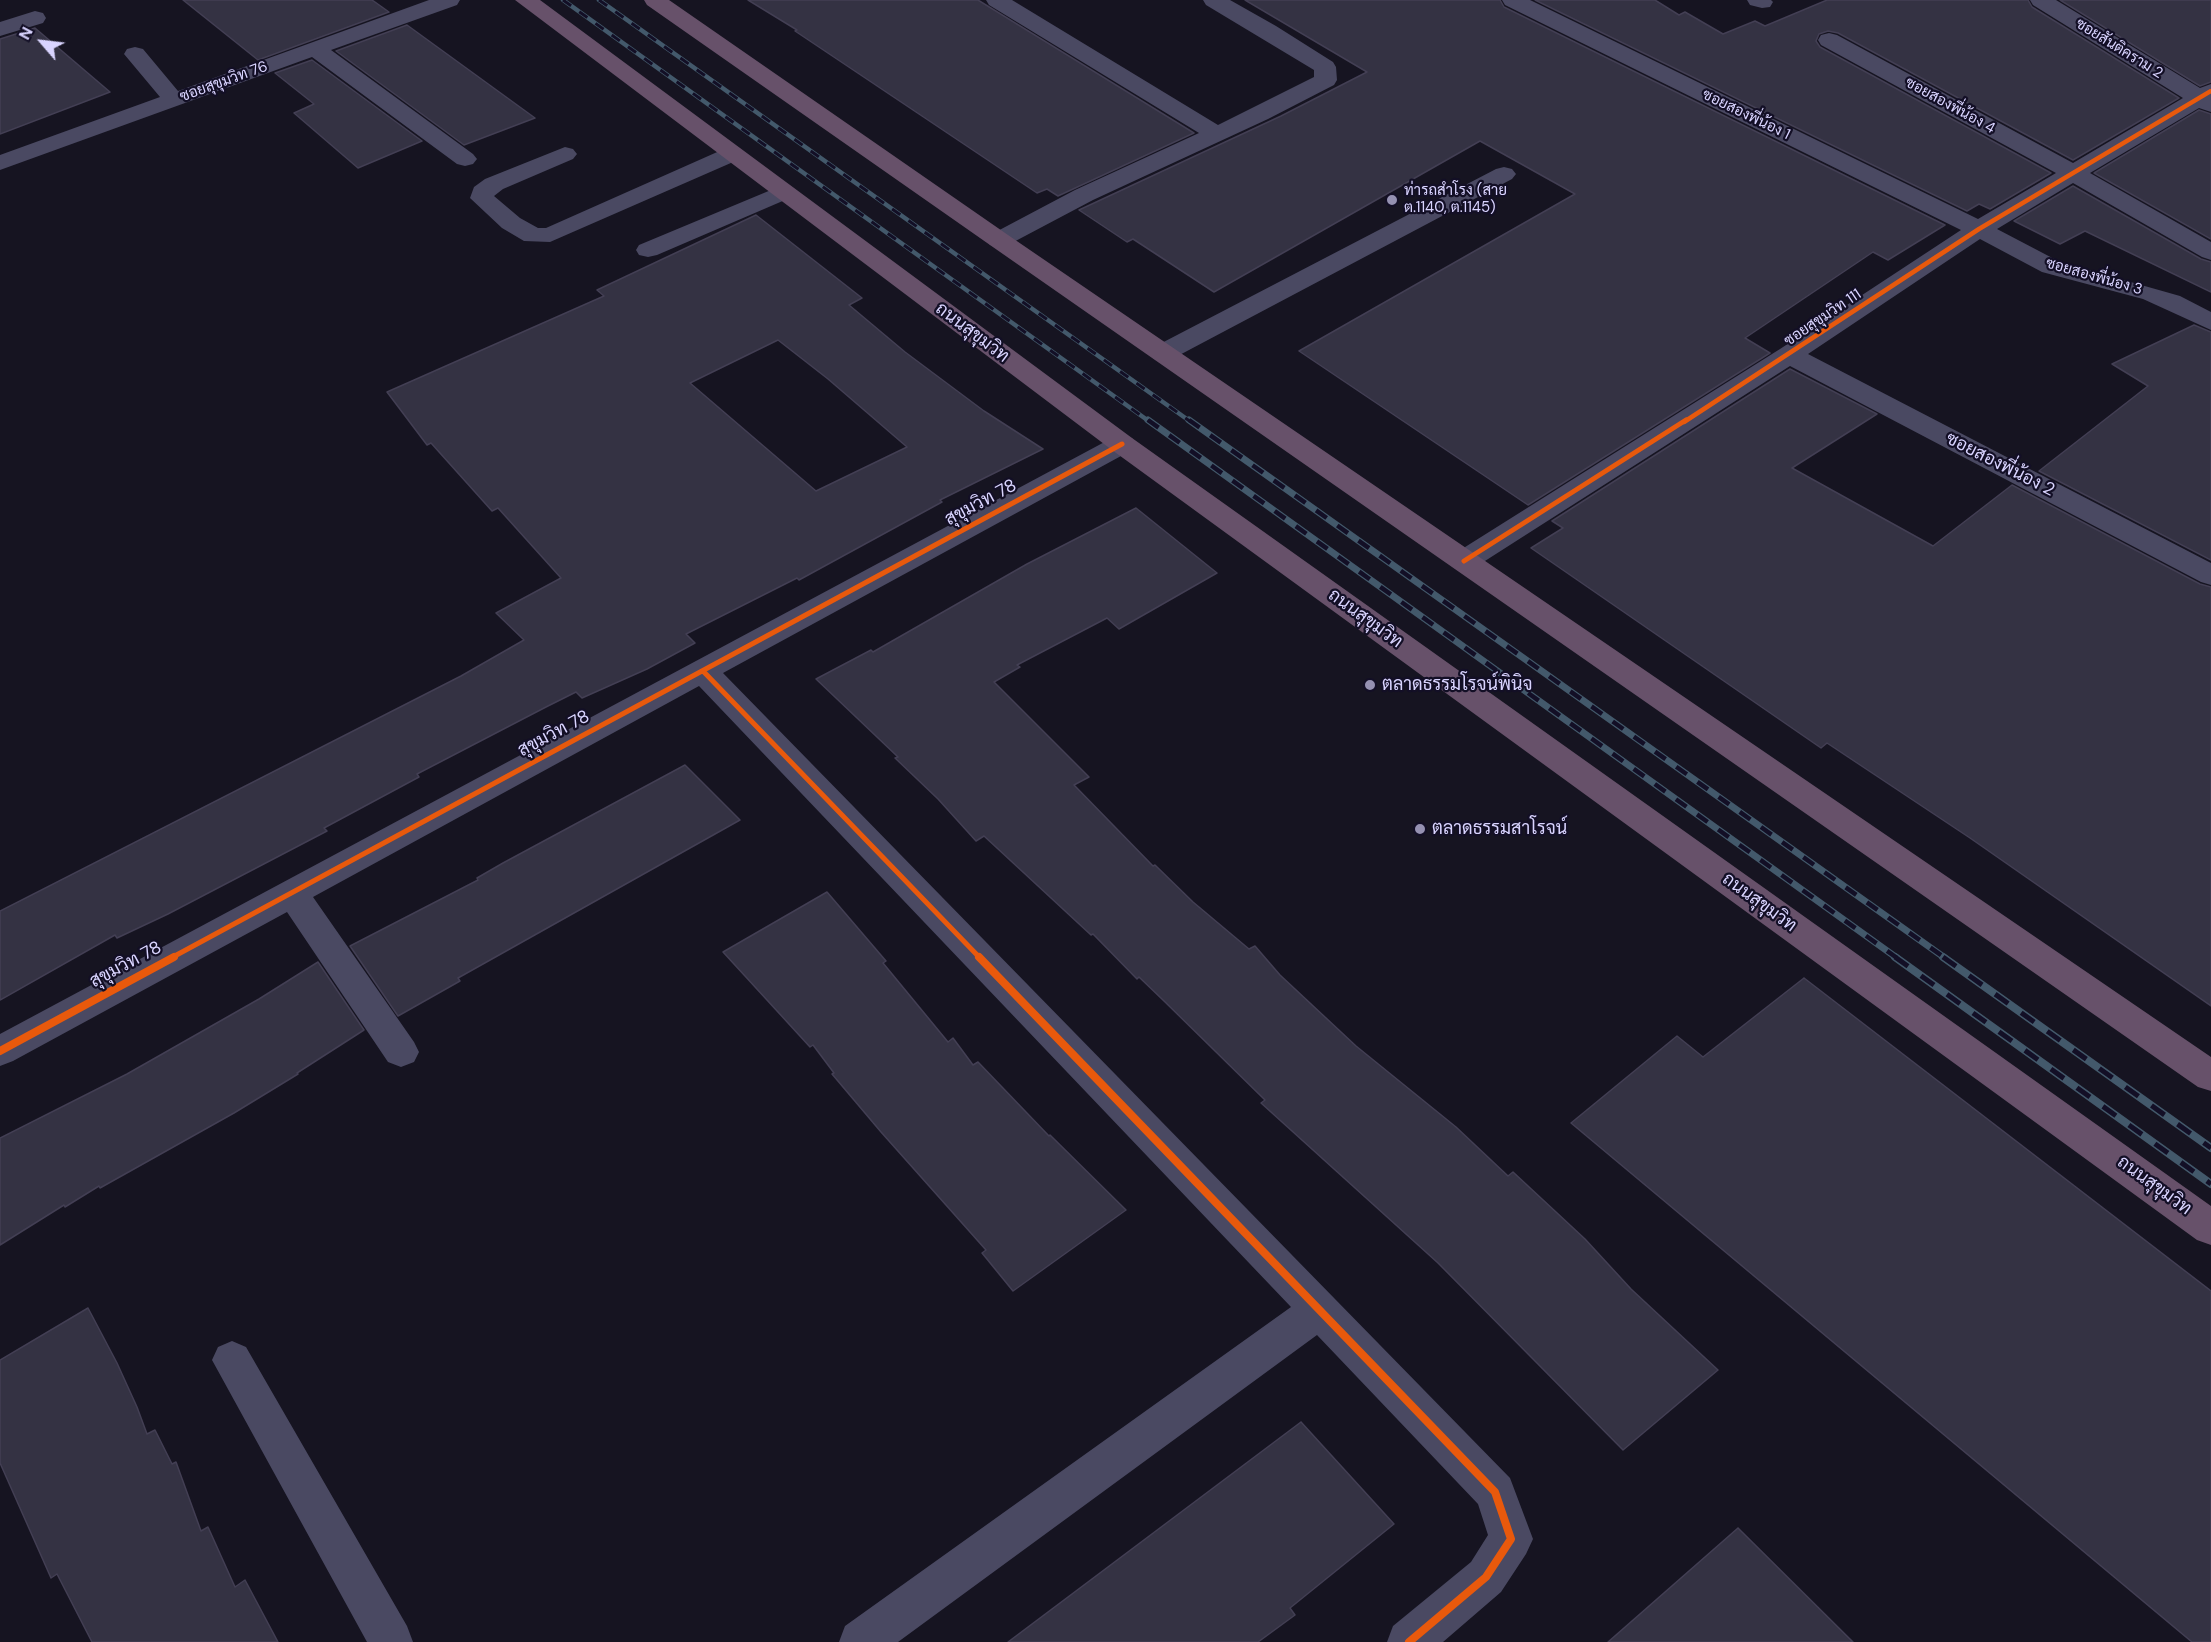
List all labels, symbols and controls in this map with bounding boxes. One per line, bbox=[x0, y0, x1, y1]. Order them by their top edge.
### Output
north arrow bbox=[12, 12, 72, 72]
street label: ซอยสันติคราม 2 bbox=[2072, 15, 2166, 83]
text: N bbox=[14, 23, 38, 43]
street label: ซอยสุขุมวิท 76 bbox=[178, 58, 270, 106]
street label: ซอยสองพี่น้อง 4 bbox=[1902, 74, 1998, 138]
street label: ซอยสองพี่น้อง 1 bbox=[1699, 86, 1793, 144]
place label: ท่ารถสำโรง (สาย ต.1140, ต.1145) bbox=[1404, 182, 1507, 217]
marker: ท่ารถสำโรง (สาย ต.1140, ต.1145) bbox=[1385, 193, 1399, 207]
street label: ซอยสองพี่น้อง 3 bbox=[2044, 255, 2144, 299]
street label: ซอยสุขุมวิท 111 bbox=[1781, 286, 1865, 350]
street label: ถนนสุขุมวิท bbox=[931, 298, 1013, 368]
street label: ซอยสองพี่น้อง 2 bbox=[1942, 428, 2058, 502]
street label: สุขุมวิท 78 bbox=[941, 475, 1021, 531]
street label: ถนนสุขุมวิท bbox=[1324, 585, 1406, 653]
place label: ตลาดธรรมโรจน์พินิจ bbox=[1382, 674, 1532, 696]
marker: ตลาดธรรมโรจน์พินิจ bbox=[1363, 678, 1377, 692]
street label: สุขุมวิท 78 bbox=[514, 706, 594, 762]
place label: ตลาดธรรมสาโรจน์ bbox=[1432, 818, 1567, 840]
marker: ตลาดธรรมสาโรจน์ bbox=[1413, 822, 1427, 836]
street label: ถนนสุขุมวิท bbox=[1718, 869, 1800, 937]
street label: สุขุมวิท 78 bbox=[86, 937, 166, 993]
street label: ถนนสุขุมวิท bbox=[2113, 1152, 2195, 1220]

